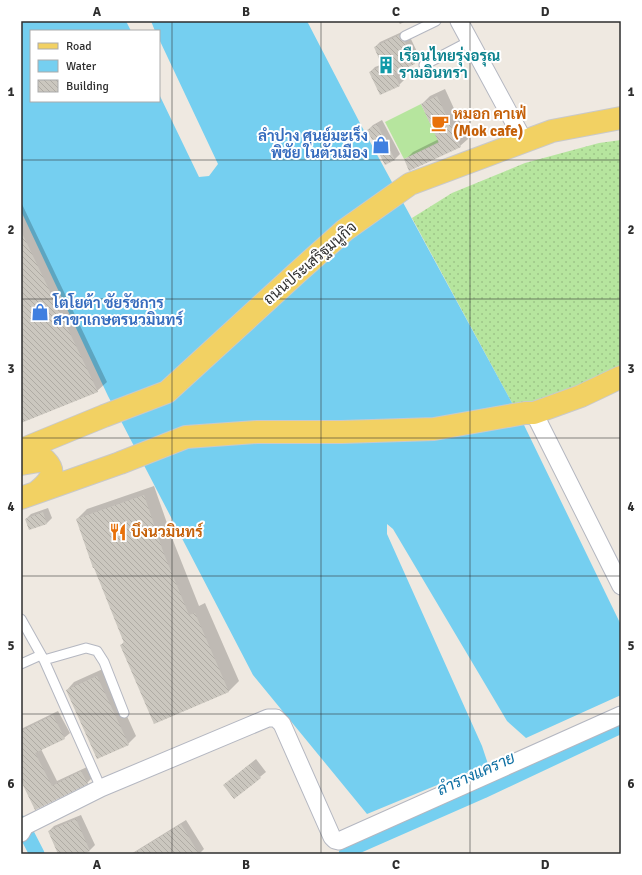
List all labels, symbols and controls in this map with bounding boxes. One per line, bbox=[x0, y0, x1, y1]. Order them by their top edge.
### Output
text: A bbox=[93, 4, 102, 20]
text: B bbox=[242, 4, 250, 20]
text: C bbox=[392, 4, 400, 20]
text: D bbox=[541, 4, 550, 20]
legend bbox=[30, 30, 160, 102]
text: Road bbox=[66, 39, 92, 54]
place label: เรือนไทยรุ่งอรุณ รามอินทรา bbox=[399, 46, 500, 82]
building icon: เรือนไทยรุ่งอรุณ รามอินทรา bbox=[376, 55, 396, 75]
text: Water bbox=[66, 59, 97, 74]
text: Building bbox=[66, 79, 109, 94]
text: 1 bbox=[7, 84, 15, 100]
text: 1 bbox=[627, 84, 635, 100]
place label: หมอก คาเฟ่ (Mok cafe) bbox=[453, 104, 526, 140]
cafe icon: หมอก คาเฟ่ (Mok cafe) bbox=[430, 113, 450, 133]
place label: ลำปาง ศูนย์มะเร็ง พิชัย ในตัวเมือง bbox=[258, 125, 368, 162]
shop icon: ลำปาง ศูนย์มะเร็ง พิชัย ในตัวเมือง bbox=[371, 135, 391, 155]
street label: ถนนประเสริฐมนูกิจ bbox=[260, 218, 361, 309]
text: 2 bbox=[7, 222, 15, 238]
text: 2 bbox=[627, 222, 635, 238]
place label: โตโยต้า ชัยรัชการ สาขาเกษตรนวมินทร์ bbox=[52, 292, 184, 329]
shop icon: โตโยต้า ชัยรัชการ สาขาเกษตรนวมินทร์ bbox=[30, 302, 50, 322]
text: 3 bbox=[7, 361, 15, 377]
text: 3 bbox=[627, 361, 635, 377]
text: 4 bbox=[7, 499, 15, 515]
text: 4 bbox=[627, 499, 635, 515]
restaurant icon: บึงนวมินทร์ bbox=[108, 522, 128, 542]
place label: บึงนวมินทร์ bbox=[131, 522, 204, 541]
text: 5 bbox=[7, 638, 15, 654]
text: 5 bbox=[627, 638, 635, 654]
water label: ลำรางแคราย bbox=[434, 748, 518, 800]
text: 6 bbox=[7, 776, 15, 792]
text: 6 bbox=[627, 776, 635, 792]
text: A bbox=[93, 857, 102, 873]
text: B bbox=[242, 857, 250, 873]
text: C bbox=[392, 857, 400, 873]
text: D bbox=[541, 857, 550, 873]

